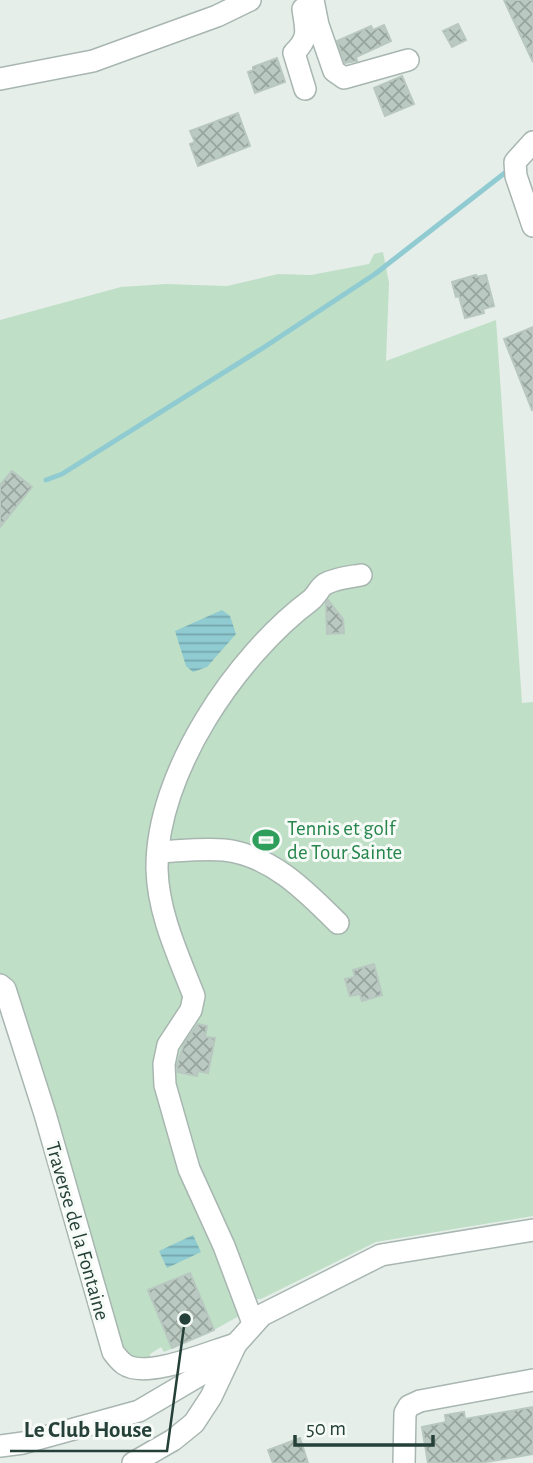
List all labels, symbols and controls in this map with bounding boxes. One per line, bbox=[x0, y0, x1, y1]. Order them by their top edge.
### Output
place label: Tennis et golf de Tour Sainte bbox=[287, 818, 402, 863]
sports icon: Tennis et golf de Tour Sainte bbox=[251, 825, 281, 855]
street label: Traverse de la Fontaine bbox=[42, 1140, 113, 1323]
scale bar bbox=[295, 1404, 433, 1448]
callout: Le Club House bbox=[10, 1407, 167, 1451]
text: 50 m bbox=[306, 1418, 346, 1439]
text: Le Club House bbox=[24, 1419, 152, 1442]

